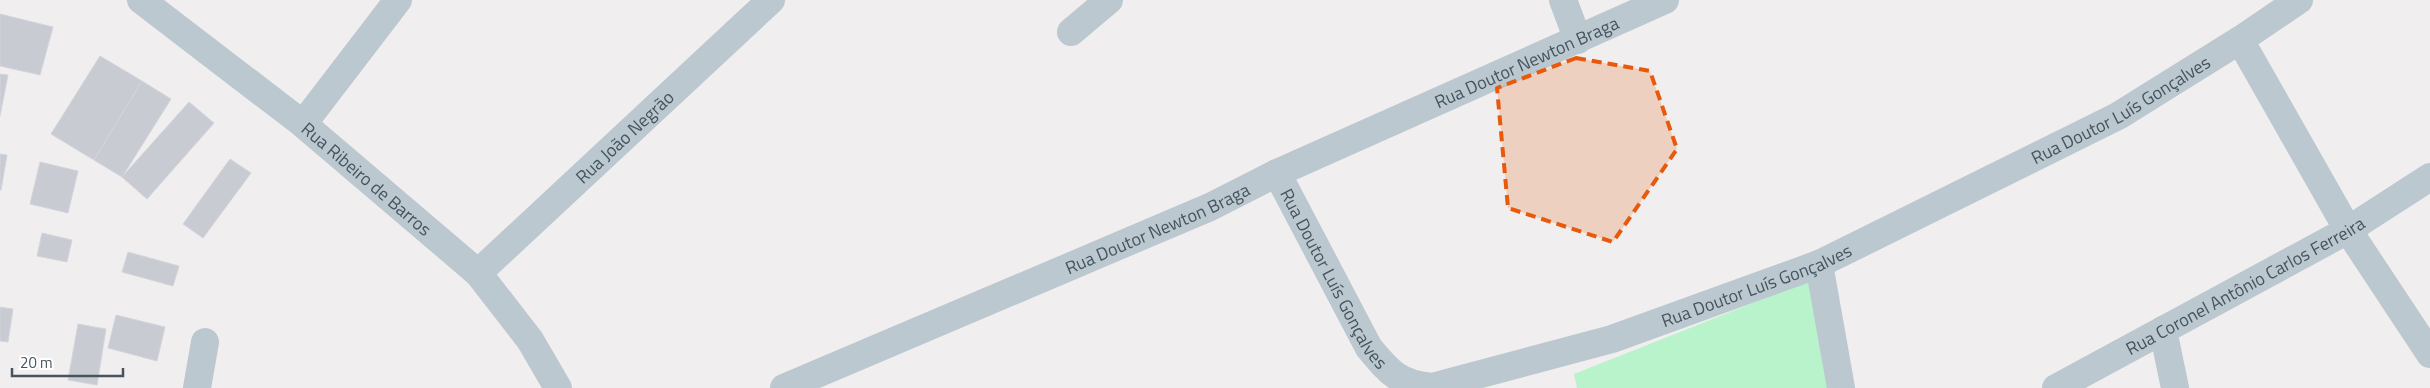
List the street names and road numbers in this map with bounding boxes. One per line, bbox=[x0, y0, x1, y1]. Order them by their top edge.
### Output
street label: Rua Doutor Newton Braga bbox=[1430, 9, 1623, 115]
street label: Rua Doutor Luís Gonçalves bbox=[2026, 48, 2215, 171]
street label: Rua João Negrão bbox=[569, 84, 680, 189]
street label: Rua Ribeiro de Barros bbox=[296, 115, 438, 242]
street label: Rua Doutor Newton Braga bbox=[1061, 176, 1254, 281]
street label: Rua Doutor Luís Gonçalves bbox=[1274, 184, 1394, 375]
street label: Rua Coronel Antônio Carlos Ferreira bbox=[2121, 209, 2370, 361]
street label: Rua Doutor Luís Gonçalves bbox=[1657, 236, 1856, 334]

